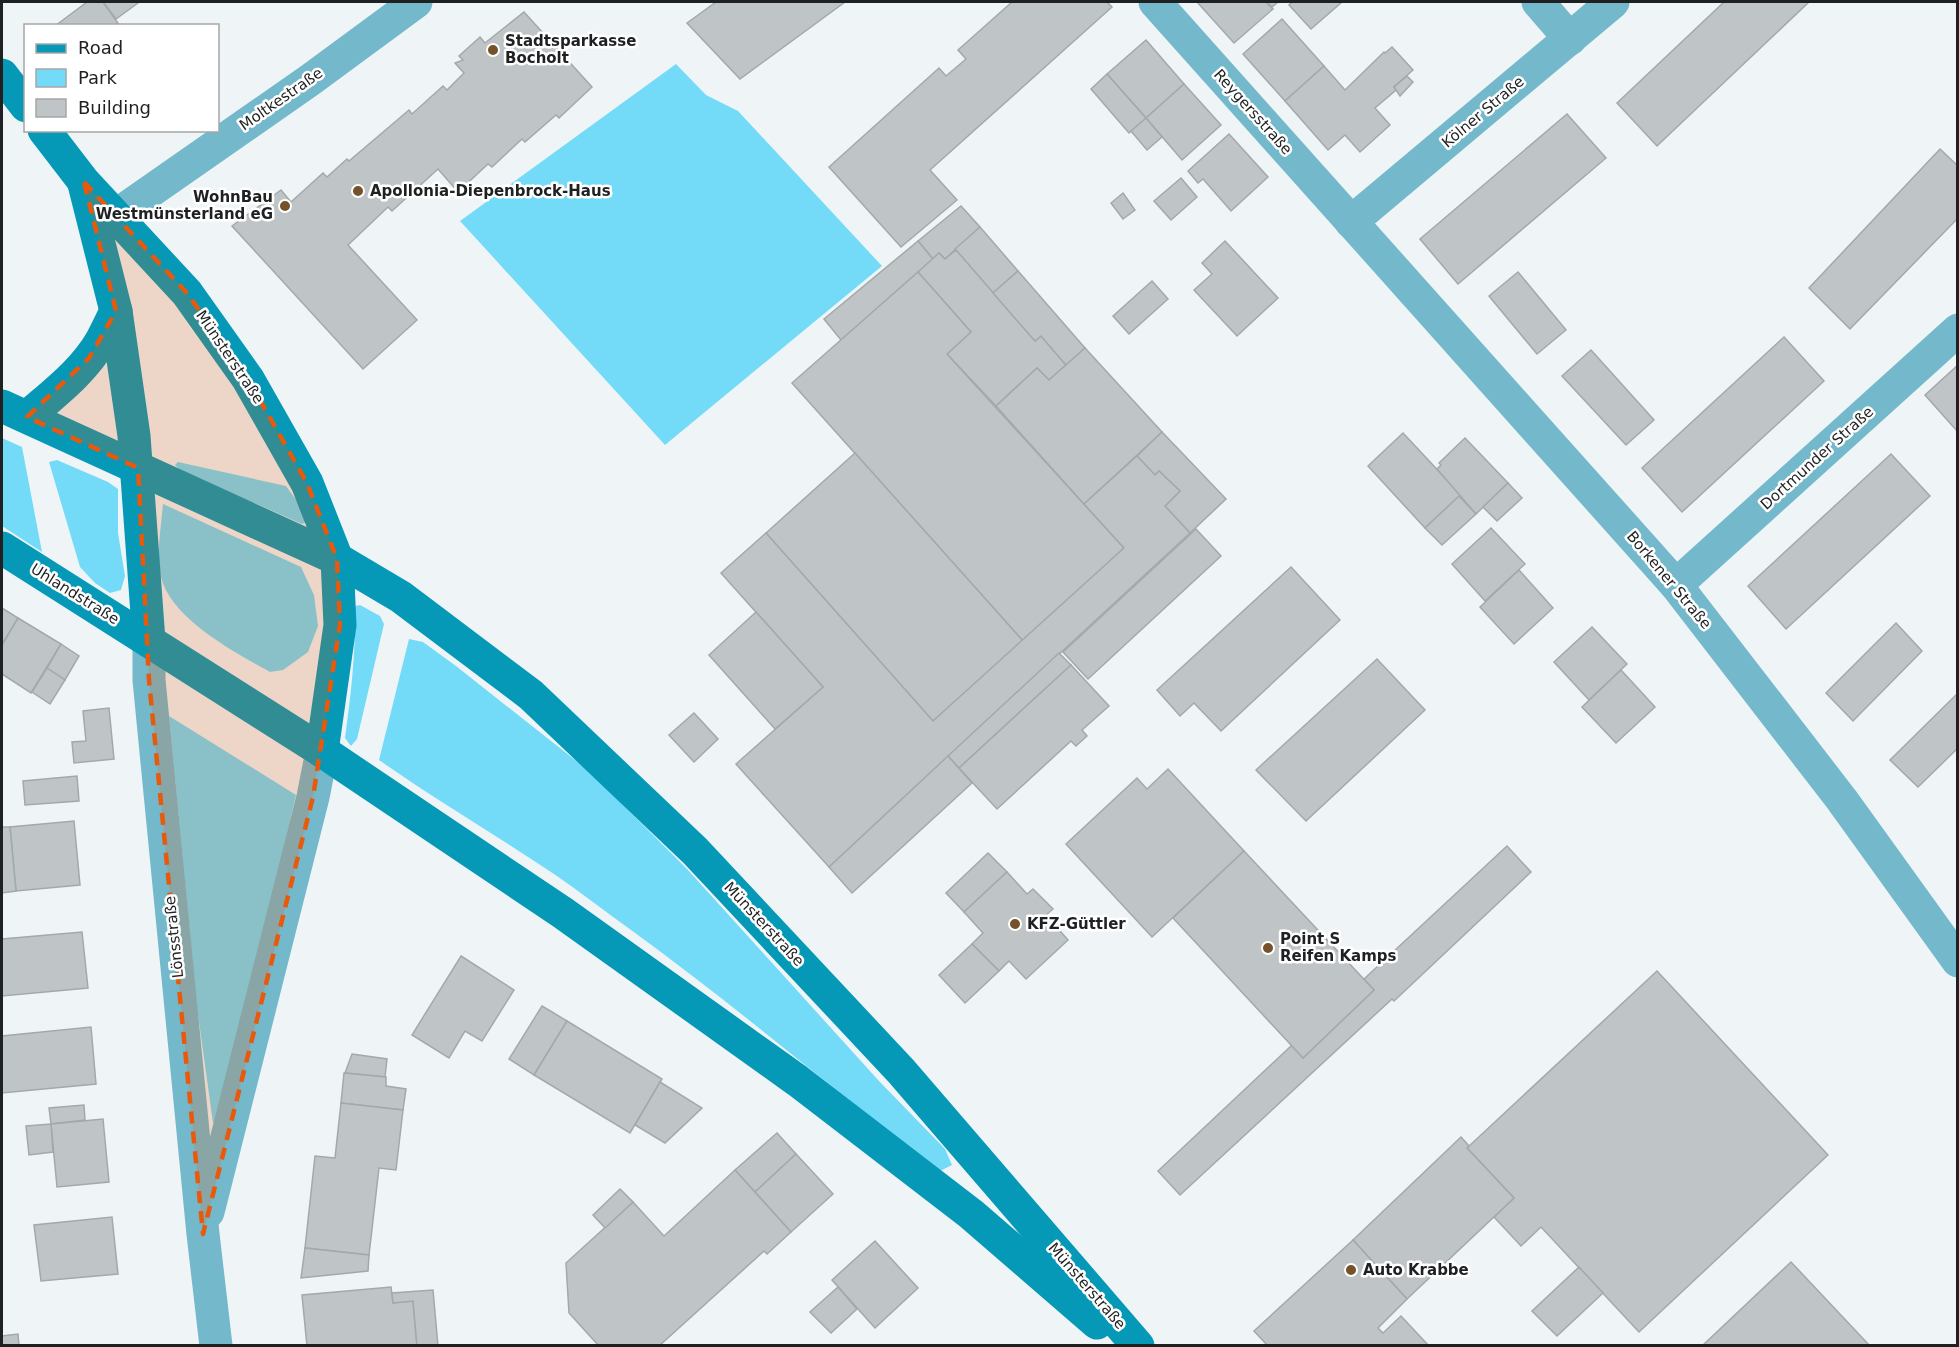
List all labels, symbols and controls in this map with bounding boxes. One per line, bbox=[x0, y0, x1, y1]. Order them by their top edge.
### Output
legend bbox=[24, 24, 219, 132]
place label: Stadtsparkasse Bocholt bbox=[505, 32, 636, 67]
text: Road bbox=[78, 37, 123, 58]
marker: Stadtsparkasse Bocholt bbox=[486, 43, 500, 57]
street label: Moltkestraße bbox=[236, 64, 326, 134]
street label: Reygersstraße bbox=[1210, 66, 1296, 158]
text: Park bbox=[78, 67, 117, 88]
street label: Kölner Straße bbox=[1438, 72, 1528, 152]
text: Building bbox=[78, 97, 151, 118]
place label: Apollonia-Diepenbrock-Haus bbox=[370, 182, 611, 200]
marker: Apollonia-Diepenbrock-Haus bbox=[351, 184, 365, 198]
place label: WohnBau Westmünsterland eG bbox=[96, 188, 273, 223]
marker: WohnBau Westmünsterland eG bbox=[278, 199, 292, 213]
street label: Münsterstraße bbox=[192, 307, 268, 407]
street label: Dortmunder Straße bbox=[1757, 403, 1877, 513]
street label: Borkener Straße bbox=[1623, 527, 1715, 633]
street label: Uhlandstraße bbox=[28, 560, 122, 628]
street label: Münsterstraße bbox=[720, 878, 808, 970]
street label: Lönsstraße bbox=[161, 895, 187, 979]
place label: KFZ-Güttler bbox=[1027, 915, 1126, 933]
marker: KFZ-Güttler bbox=[1008, 917, 1022, 931]
place label: Point S Reifen Kamps bbox=[1280, 930, 1397, 965]
marker: Point S Reifen Kamps bbox=[1261, 941, 1275, 955]
street label: Münsterstraße bbox=[1045, 1239, 1129, 1333]
place label: Auto Krabbe bbox=[1363, 1261, 1469, 1279]
marker: Auto Krabbe bbox=[1344, 1263, 1358, 1277]

